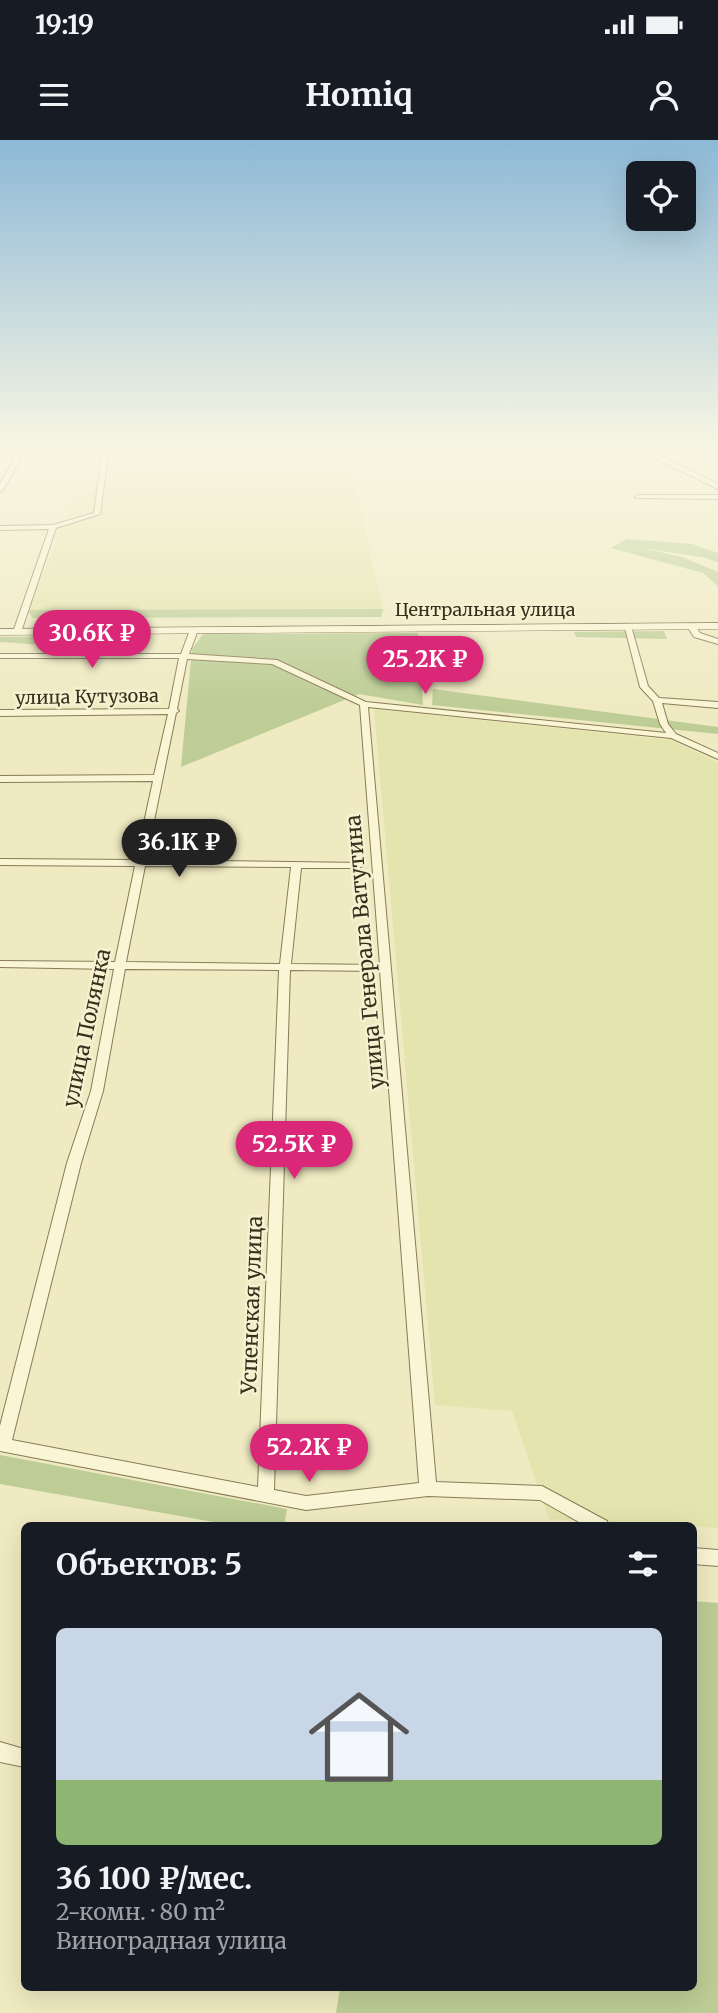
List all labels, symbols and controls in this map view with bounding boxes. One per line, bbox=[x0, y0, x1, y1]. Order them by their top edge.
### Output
text: 19:19 bbox=[35, 8, 94, 41]
text: Homiq bbox=[305, 75, 413, 115]
icon: menu bbox=[35, 76, 73, 114]
icon: person bbox=[645, 76, 683, 114]
map controls bbox=[626, 161, 696, 231]
button: locate bbox=[626, 161, 696, 231]
street label: Центральная улица bbox=[395, 598, 576, 621]
pin: 30.6K ₽ bbox=[27, 610, 157, 670]
text: 30.6K ₽ bbox=[49, 618, 135, 647]
pin: 25.2K ₽ bbox=[360, 636, 490, 696]
text: 25.2K ₽ bbox=[382, 644, 468, 673]
street label: улица Кутузова bbox=[15, 684, 159, 709]
street label: улица Генерала Ватутина bbox=[339, 814, 390, 1090]
pin: 36.1K ₽ bbox=[114, 820, 244, 879]
text: 36.1K ₽ bbox=[138, 827, 220, 856]
street label: улица Полянка bbox=[57, 946, 117, 1110]
pin: 52.5K ₽ bbox=[229, 1122, 359, 1181]
text: 52.5K ₽ bbox=[252, 1129, 336, 1158]
street label: Успенская улица bbox=[235, 1215, 268, 1396]
pin: 52.2K ₽ bbox=[244, 1424, 374, 1484]
text: 52.2K ₽ bbox=[266, 1432, 352, 1461]
text: Объектов: 5 bbox=[56, 1545, 242, 1583]
icon: filters bbox=[624, 1545, 662, 1583]
icon: home bbox=[296, 1674, 422, 1800]
text: 36 100 ₽/мес. bbox=[56, 1859, 252, 1897]
text: 2-комн. · 80 m² bbox=[56, 1897, 225, 1926]
text: Виноградная улица bbox=[56, 1926, 287, 1955]

